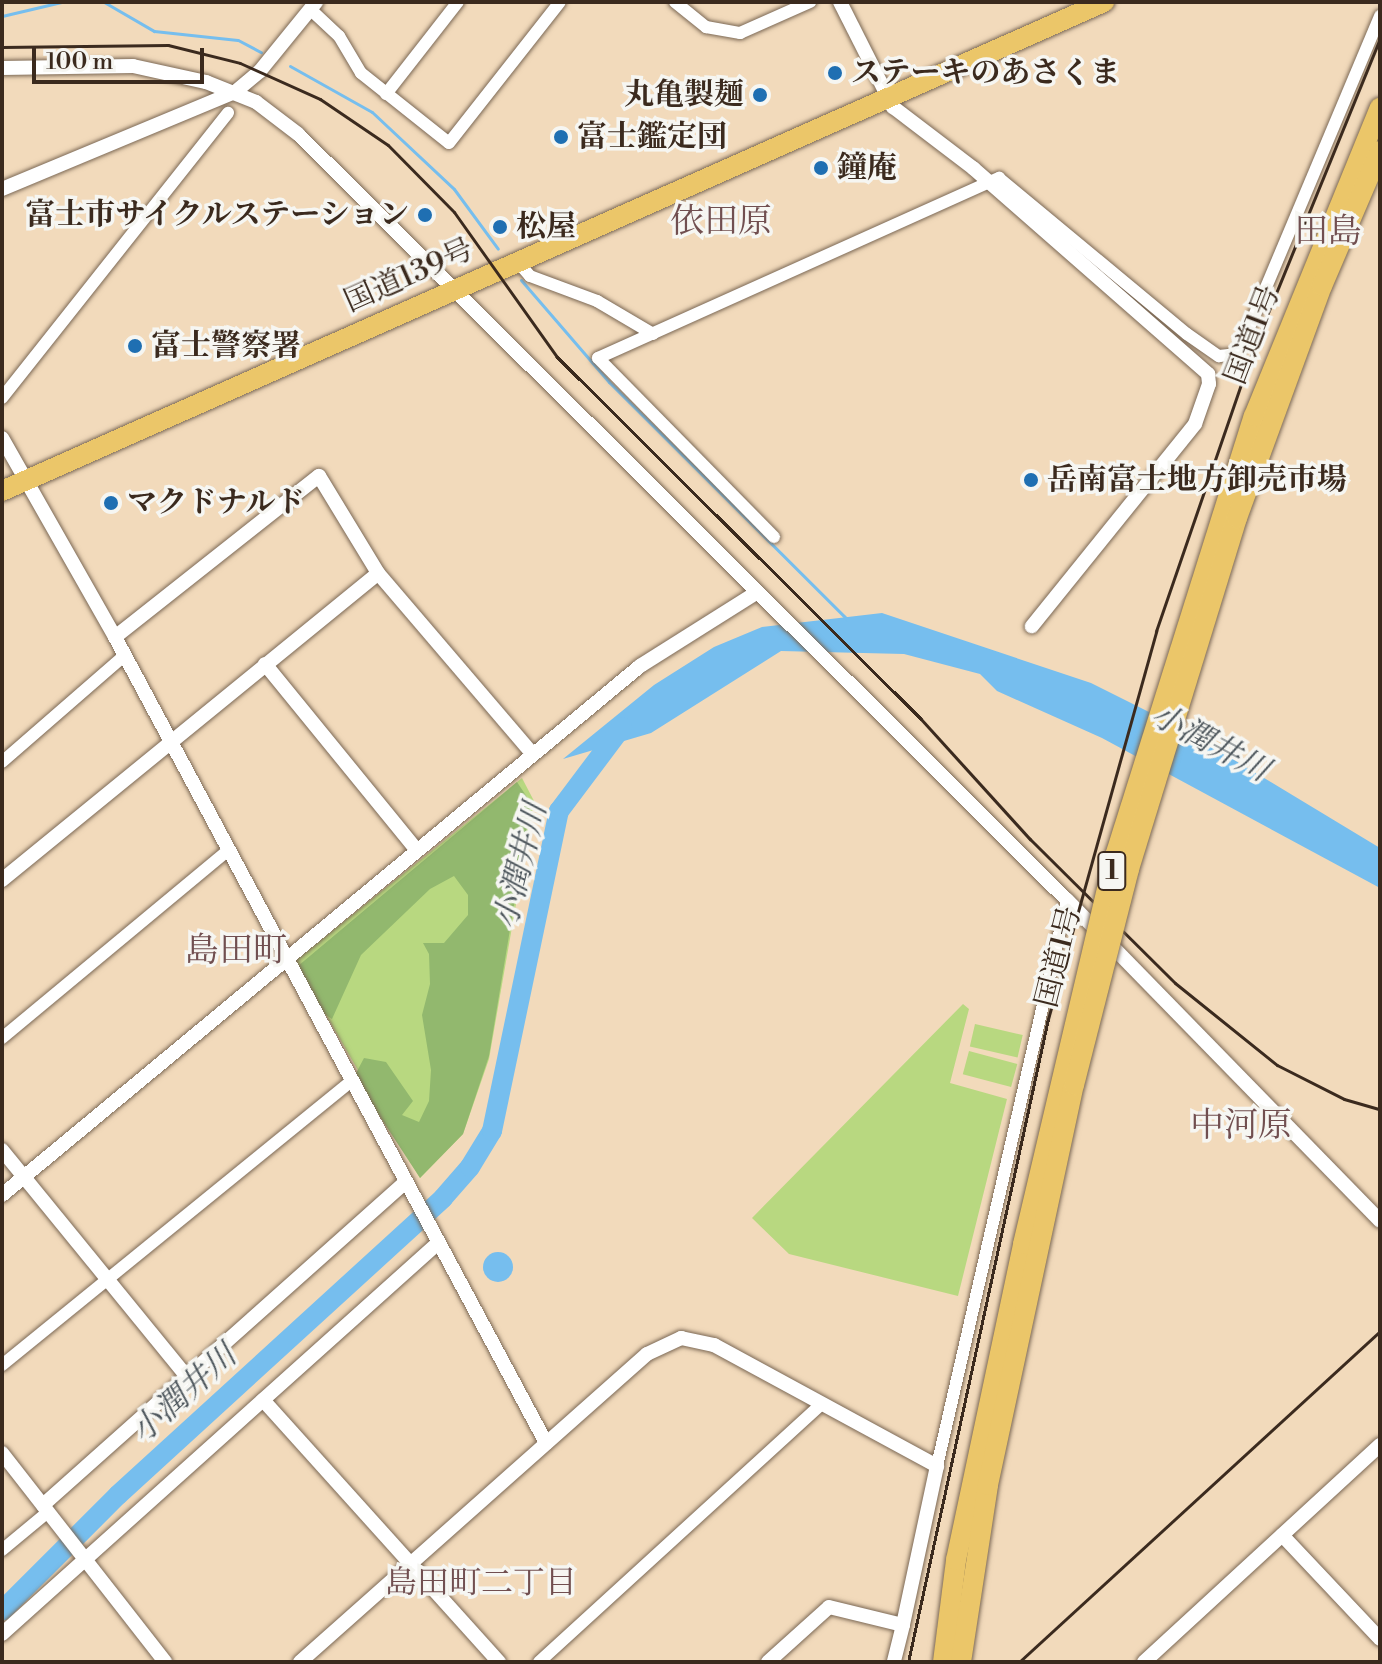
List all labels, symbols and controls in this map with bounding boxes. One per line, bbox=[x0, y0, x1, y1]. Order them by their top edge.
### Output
scale bar bbox=[36, 32, 208, 82]
text: 100 m bbox=[46, 47, 113, 77]
place label: ステーキのあさくま bbox=[851, 55, 1121, 91]
marker: ステーキのあさくま bbox=[826, 64, 844, 82]
place label: 丸亀製麺 bbox=[624, 77, 744, 113]
marker: 丸亀製麺 bbox=[751, 86, 769, 104]
place label: 富士鑑定団 bbox=[577, 119, 727, 155]
marker: 富士鑑定団 bbox=[552, 128, 570, 146]
place label: 鐘庵 bbox=[837, 150, 897, 186]
marker: 鐘庵 bbox=[812, 159, 830, 177]
place label: 富士市サイクルステーション bbox=[19, 197, 409, 233]
district label: 依田原 bbox=[670, 203, 772, 243]
marker: 富士市サイクルステーション bbox=[416, 206, 434, 224]
place label: 松屋 bbox=[516, 209, 576, 245]
district label: 田島 bbox=[1294, 213, 1362, 253]
marker: 松屋 bbox=[491, 218, 509, 236]
street label: 国道139号 bbox=[339, 232, 479, 320]
street label: 国道1号 bbox=[1218, 281, 1288, 389]
place label: 富士警察署 bbox=[151, 328, 301, 364]
marker: 富士警察署 bbox=[126, 337, 144, 355]
place label: 岳南富士地方卸売市場 bbox=[1047, 462, 1347, 498]
marker: 岳南富士地方卸売市場 bbox=[1022, 471, 1040, 489]
place label: マクドナルド bbox=[127, 485, 307, 521]
marker: マクドナルド bbox=[102, 494, 120, 512]
water label: 小潤井川 bbox=[1144, 696, 1276, 790]
water label: 小潤井川 bbox=[487, 799, 555, 933]
road number: 1 bbox=[1096, 847, 1128, 895]
street label: 国道1号 bbox=[1029, 903, 1089, 1011]
district label: 島田町 bbox=[185, 932, 287, 972]
district label: 中河原 bbox=[1190, 1107, 1292, 1147]
water label: 小潤井川 bbox=[124, 1337, 244, 1451]
district label: 島田町二丁目 bbox=[385, 1564, 577, 1602]

